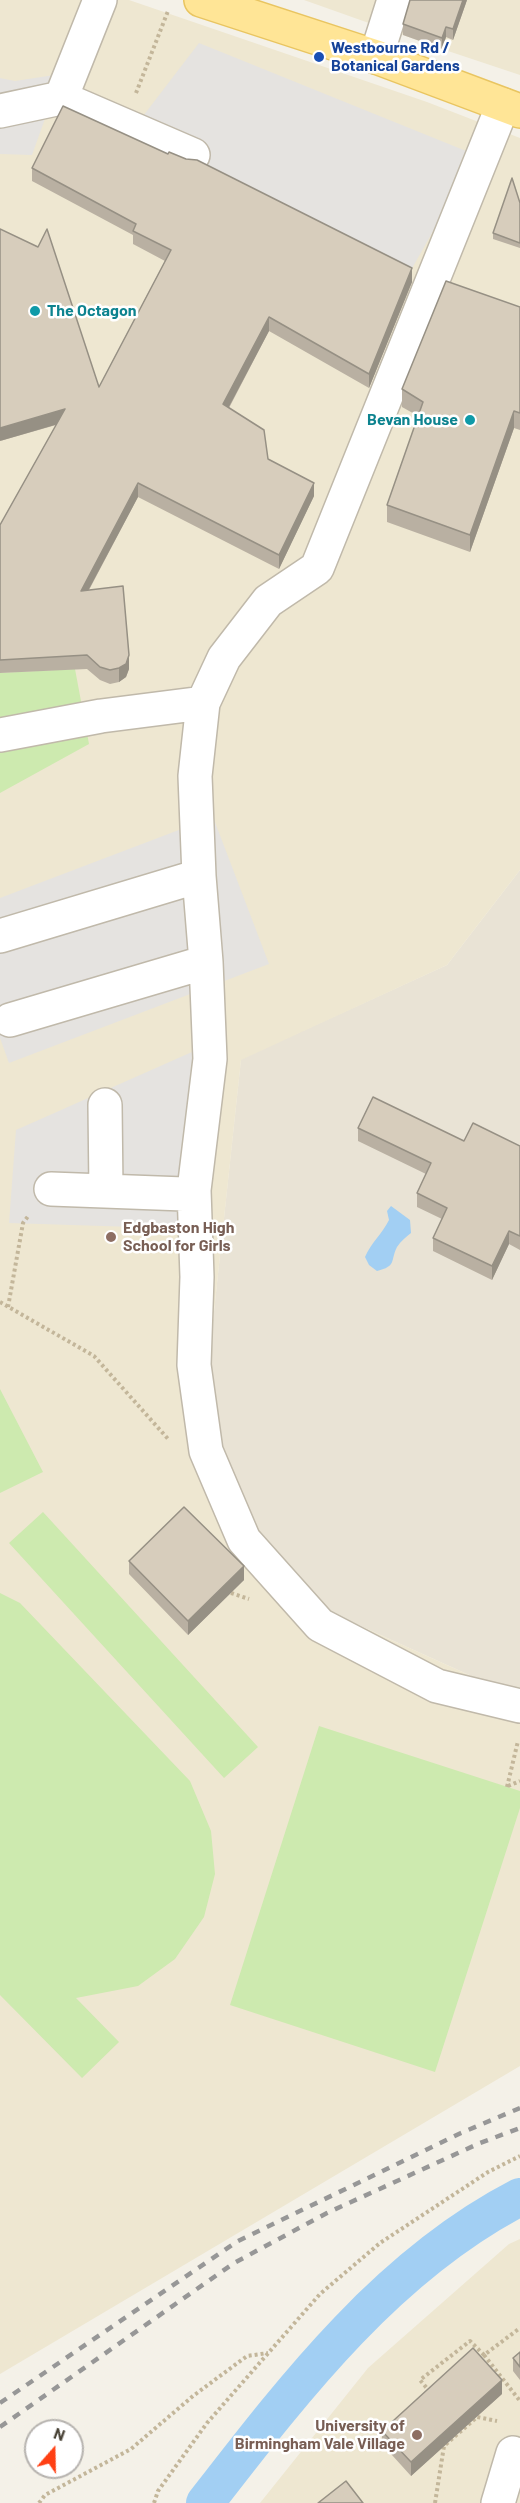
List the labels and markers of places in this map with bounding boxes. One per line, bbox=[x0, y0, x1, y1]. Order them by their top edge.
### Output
place label: Westbourne Rd / Botanical Gardens bbox=[331, 38, 460, 76]
marker: Westbourne Rd / Botanical Gardens bbox=[312, 50, 326, 64]
place label: The Octagon bbox=[47, 301, 137, 321]
marker: The Octagon bbox=[28, 304, 42, 318]
place label: Bevan House bbox=[367, 410, 458, 430]
marker: Bevan House bbox=[463, 413, 477, 427]
place label: Edgbaston High School for Girls bbox=[123, 1218, 234, 1256]
marker: Edgbaston High School for Girls bbox=[104, 1230, 118, 1244]
place label: University of Birmingham Vale Village bbox=[235, 2416, 405, 2454]
marker: University of Birmingham Vale Village bbox=[410, 2428, 424, 2442]

